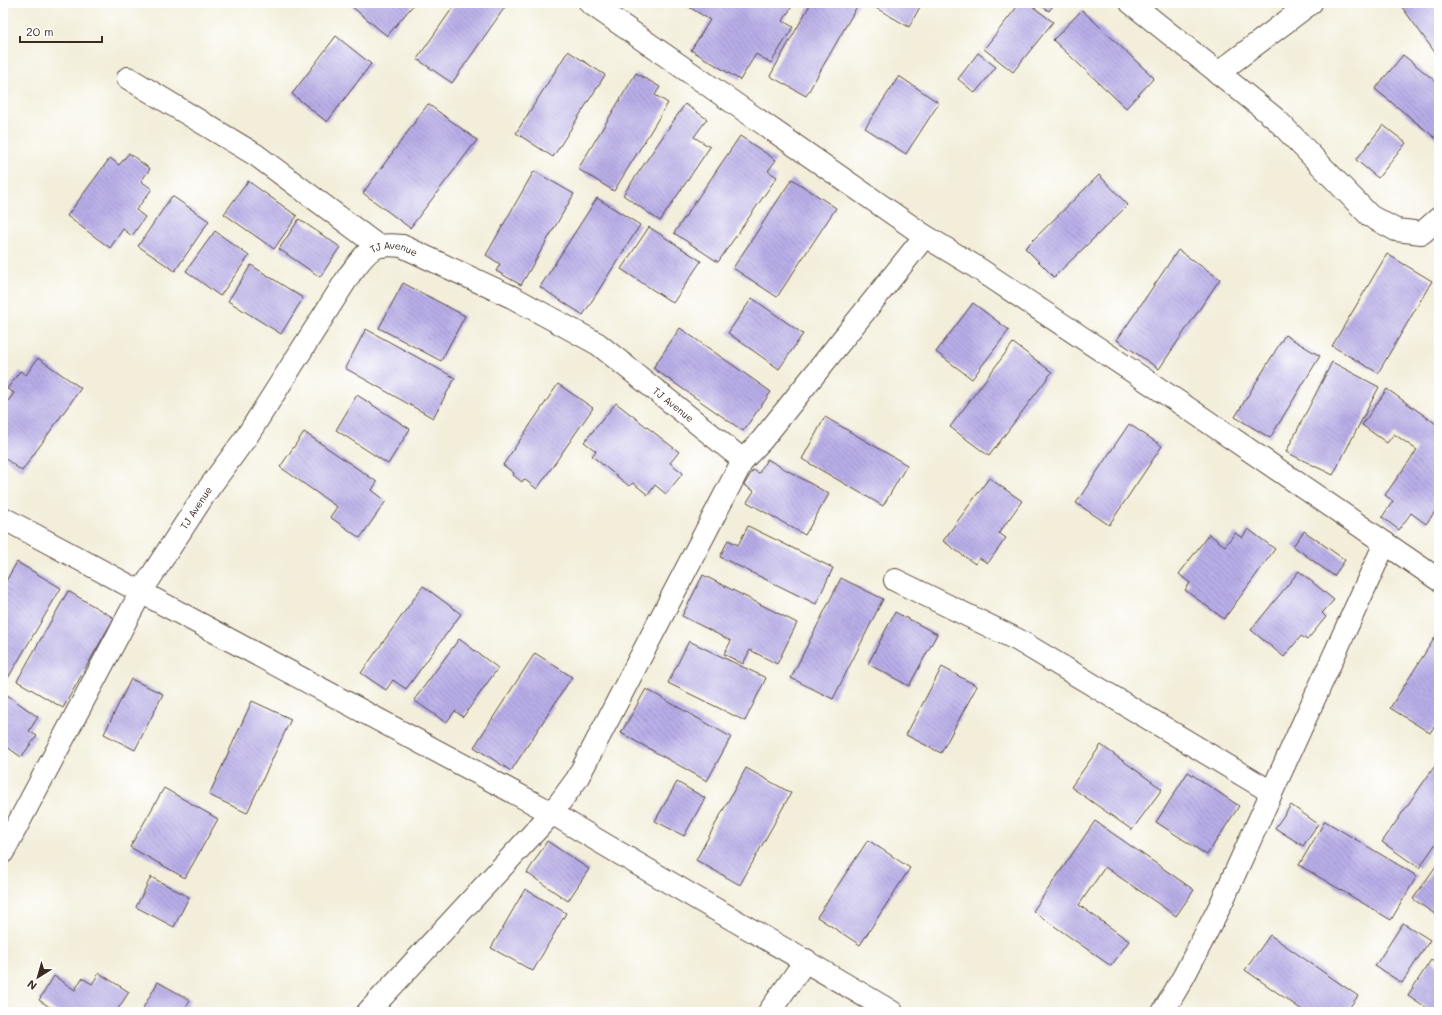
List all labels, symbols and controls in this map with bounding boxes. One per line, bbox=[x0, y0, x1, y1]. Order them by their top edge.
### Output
scale bar bbox=[20, 18, 102, 44]
text: 20 m bbox=[26, 23, 54, 39]
street label: TJ Avenue bbox=[367, 238, 420, 259]
street label: TJ Avenue bbox=[650, 384, 697, 425]
street label: TJ Avenue bbox=[177, 483, 215, 532]
north arrow bbox=[18, 957, 58, 997]
text: N bbox=[24, 977, 40, 994]

